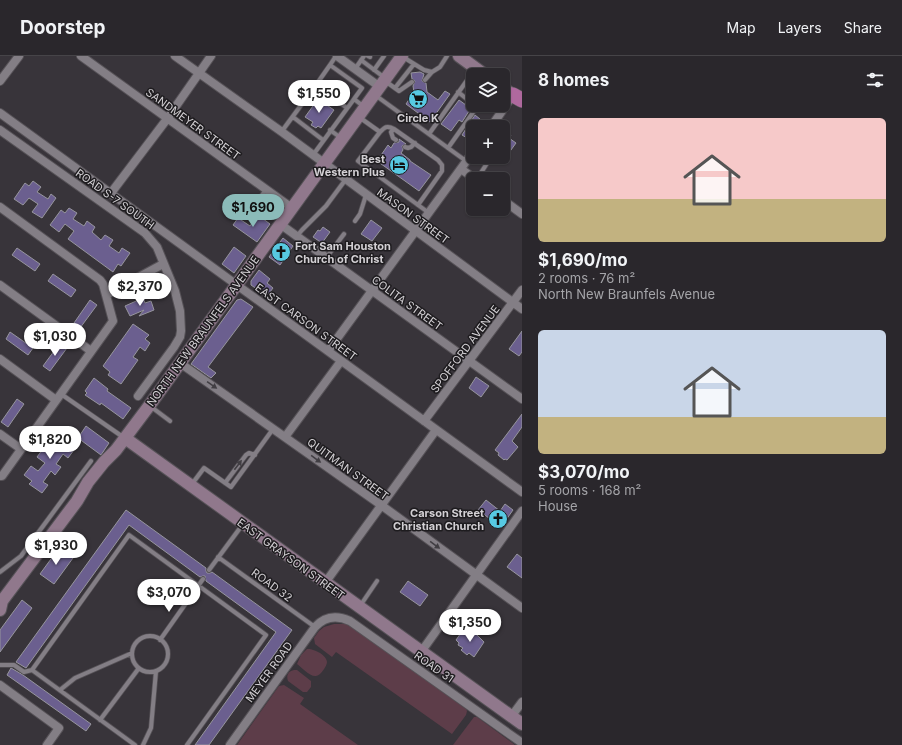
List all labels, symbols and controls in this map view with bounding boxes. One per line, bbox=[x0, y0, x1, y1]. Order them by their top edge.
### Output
text: Doorstep bbox=[20, 16, 105, 39]
text: Map bbox=[727, 19, 756, 36]
text: Layers bbox=[778, 19, 822, 36]
text: Share bbox=[844, 19, 882, 36]
map controls bbox=[466, 68, 510, 216]
button: layers bbox=[466, 68, 510, 112]
icon: filters bbox=[864, 69, 886, 91]
text: 8 homes bbox=[538, 70, 609, 90]
pin: $1,550 bbox=[286, 80, 352, 114]
street label: SANDMEYER STREET bbox=[143, 85, 243, 163]
text: $1,550 bbox=[297, 85, 341, 101]
supermarket icon: Circle K bbox=[407, 88, 429, 110]
place label: Circle K bbox=[397, 111, 439, 125]
button: + bbox=[466, 120, 510, 164]
icon: home bbox=[676, 144, 748, 216]
place label: Best Western Plus bbox=[314, 152, 385, 179]
hotel icon: Best Western Plus bbox=[388, 154, 410, 176]
street label: ROAD S-7 SOUTH bbox=[73, 166, 157, 232]
button: − bbox=[466, 172, 510, 216]
street label: MASON STREET bbox=[374, 185, 452, 247]
pin: $1,690 bbox=[220, 194, 286, 228]
text: $1,690 bbox=[231, 199, 275, 215]
place label: Fort Sam Houston Church of Christ bbox=[295, 239, 391, 266]
church icon: Fort Sam Houston Church of Christ bbox=[270, 241, 292, 263]
text: $1,690/mo bbox=[538, 250, 628, 270]
street label: NORTH NEW BRAUNFELS AVENUE bbox=[144, 253, 262, 409]
text: 2 rooms · 76 m² bbox=[538, 270, 635, 286]
pin: $2,370 bbox=[107, 273, 173, 307]
street label: COLITA STREET bbox=[369, 273, 445, 333]
text: $2,370 bbox=[117, 278, 163, 294]
street label: EAST CARSON STREET bbox=[252, 280, 360, 364]
text: North New Braunfels Avenue bbox=[538, 286, 715, 302]
street label: SPOFFORD AVENUE bbox=[427, 302, 503, 396]
pin: $1,030 bbox=[22, 323, 88, 357]
text: $1,030 bbox=[33, 328, 77, 344]
icon: home bbox=[676, 356, 748, 428]
one-way arrow bbox=[207, 381, 217, 389]
pin: $1,820 bbox=[17, 426, 83, 460]
text: $1,820 bbox=[28, 431, 72, 447]
street label: QUITMAN STREET bbox=[305, 435, 391, 503]
one-way arrow bbox=[311, 455, 322, 464]
one-way arrow bbox=[234, 460, 242, 471]
text: $3,070/mo bbox=[538, 462, 630, 482]
text: 5 rooms · 168 m² bbox=[538, 482, 641, 498]
text: House bbox=[538, 498, 578, 514]
place label: Carson Street Christian Church bbox=[393, 506, 484, 533]
church icon: Carson Street Christian Church bbox=[487, 508, 509, 530]
street label: EAST GRAYSON STREET bbox=[235, 515, 347, 603]
pin: $1,930 bbox=[23, 532, 89, 566]
text: $1,930 bbox=[34, 537, 78, 553]
one-way arrow bbox=[429, 541, 440, 549]
street label: ROAD 32 bbox=[249, 565, 295, 605]
pin: $3,070 bbox=[136, 579, 202, 613]
text: $3,070 bbox=[146, 584, 192, 600]
pin: $1,350 bbox=[437, 609, 503, 643]
text: $1,350 bbox=[448, 614, 492, 630]
street label: MEYER ROAD bbox=[242, 639, 296, 705]
street label: ROAD 31 bbox=[412, 648, 456, 686]

